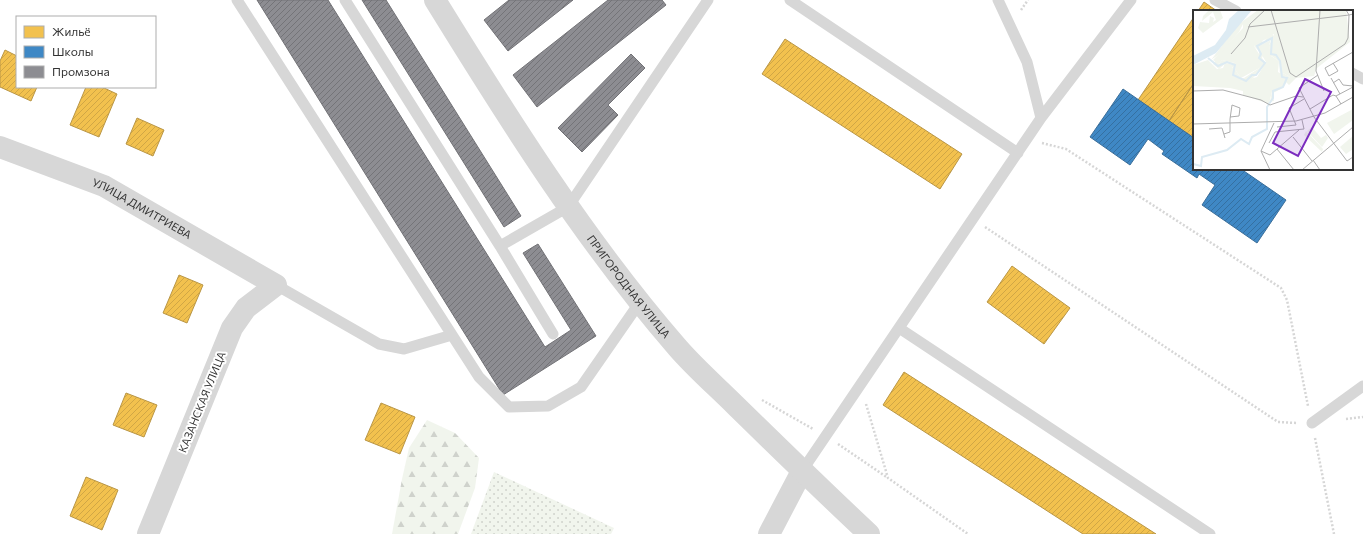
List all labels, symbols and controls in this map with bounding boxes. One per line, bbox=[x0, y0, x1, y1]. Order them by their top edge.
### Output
inset map bbox=[1193, 10, 1353, 170]
legend bbox=[16, 16, 156, 88]
text: Жильё bbox=[52, 24, 91, 38]
text: Школы bbox=[52, 44, 93, 58]
text: Промзона bbox=[52, 64, 110, 78]
street label: УЛИЦА ДМИТРИЕВА bbox=[91, 175, 194, 241]
street label: ПРИГОРОДНАЯ УЛИЦА bbox=[585, 232, 673, 341]
street label: КАЗАНСКАЯ УЛИЦА bbox=[175, 349, 228, 454]

